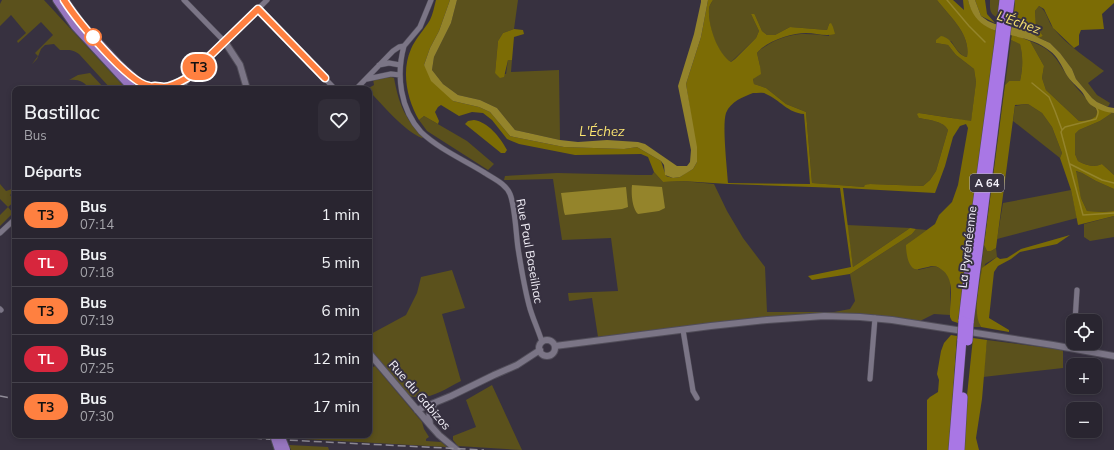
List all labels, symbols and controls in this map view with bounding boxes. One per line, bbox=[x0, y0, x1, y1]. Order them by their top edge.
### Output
water label: L'Échez bbox=[995, 7, 1043, 37]
unlabelled marker bbox=[84, 28, 102, 46]
line badge: T3 bbox=[181, 54, 217, 80]
text: T3 bbox=[190, 58, 208, 76]
button: heart bbox=[318, 99, 360, 141]
text: Bastillac bbox=[24, 100, 100, 124]
water label: L'Échez bbox=[579, 123, 625, 139]
text: Bus bbox=[24, 127, 47, 143]
text: Départs bbox=[24, 162, 82, 181]
road number: A 64 bbox=[970, 174, 1004, 192]
text: Bus bbox=[80, 197, 107, 216]
street label: Rue Paul Baseilhac bbox=[513, 197, 547, 305]
text: 1 min bbox=[322, 205, 360, 224]
street label: La Pyrénéenne bbox=[955, 205, 979, 289]
text: T3 bbox=[37, 206, 55, 224]
text: 07:14 bbox=[80, 216, 114, 232]
text: Bus bbox=[80, 245, 107, 264]
text: 5 min bbox=[322, 253, 360, 272]
text: TL bbox=[38, 254, 54, 272]
text: 07:18 bbox=[80, 264, 114, 280]
text: Bus bbox=[80, 293, 107, 312]
text: 6 min bbox=[322, 301, 360, 320]
text: T3 bbox=[37, 302, 55, 320]
text: 07:19 bbox=[80, 312, 114, 328]
map controls bbox=[1066, 314, 1102, 438]
button: locate bbox=[1066, 314, 1102, 350]
text: Bus bbox=[80, 341, 107, 360]
text: 12 min bbox=[313, 349, 360, 368]
text: TL bbox=[38, 350, 54, 368]
street label: Rue du Gabizos bbox=[386, 357, 454, 433]
button: + bbox=[1066, 358, 1102, 394]
text: 07:25 bbox=[80, 360, 114, 376]
text: Bus bbox=[80, 389, 107, 408]
text: 17 min bbox=[313, 397, 360, 416]
text: T3 bbox=[37, 398, 55, 416]
button: − bbox=[1066, 402, 1102, 438]
text: 07:30 bbox=[80, 408, 114, 424]

